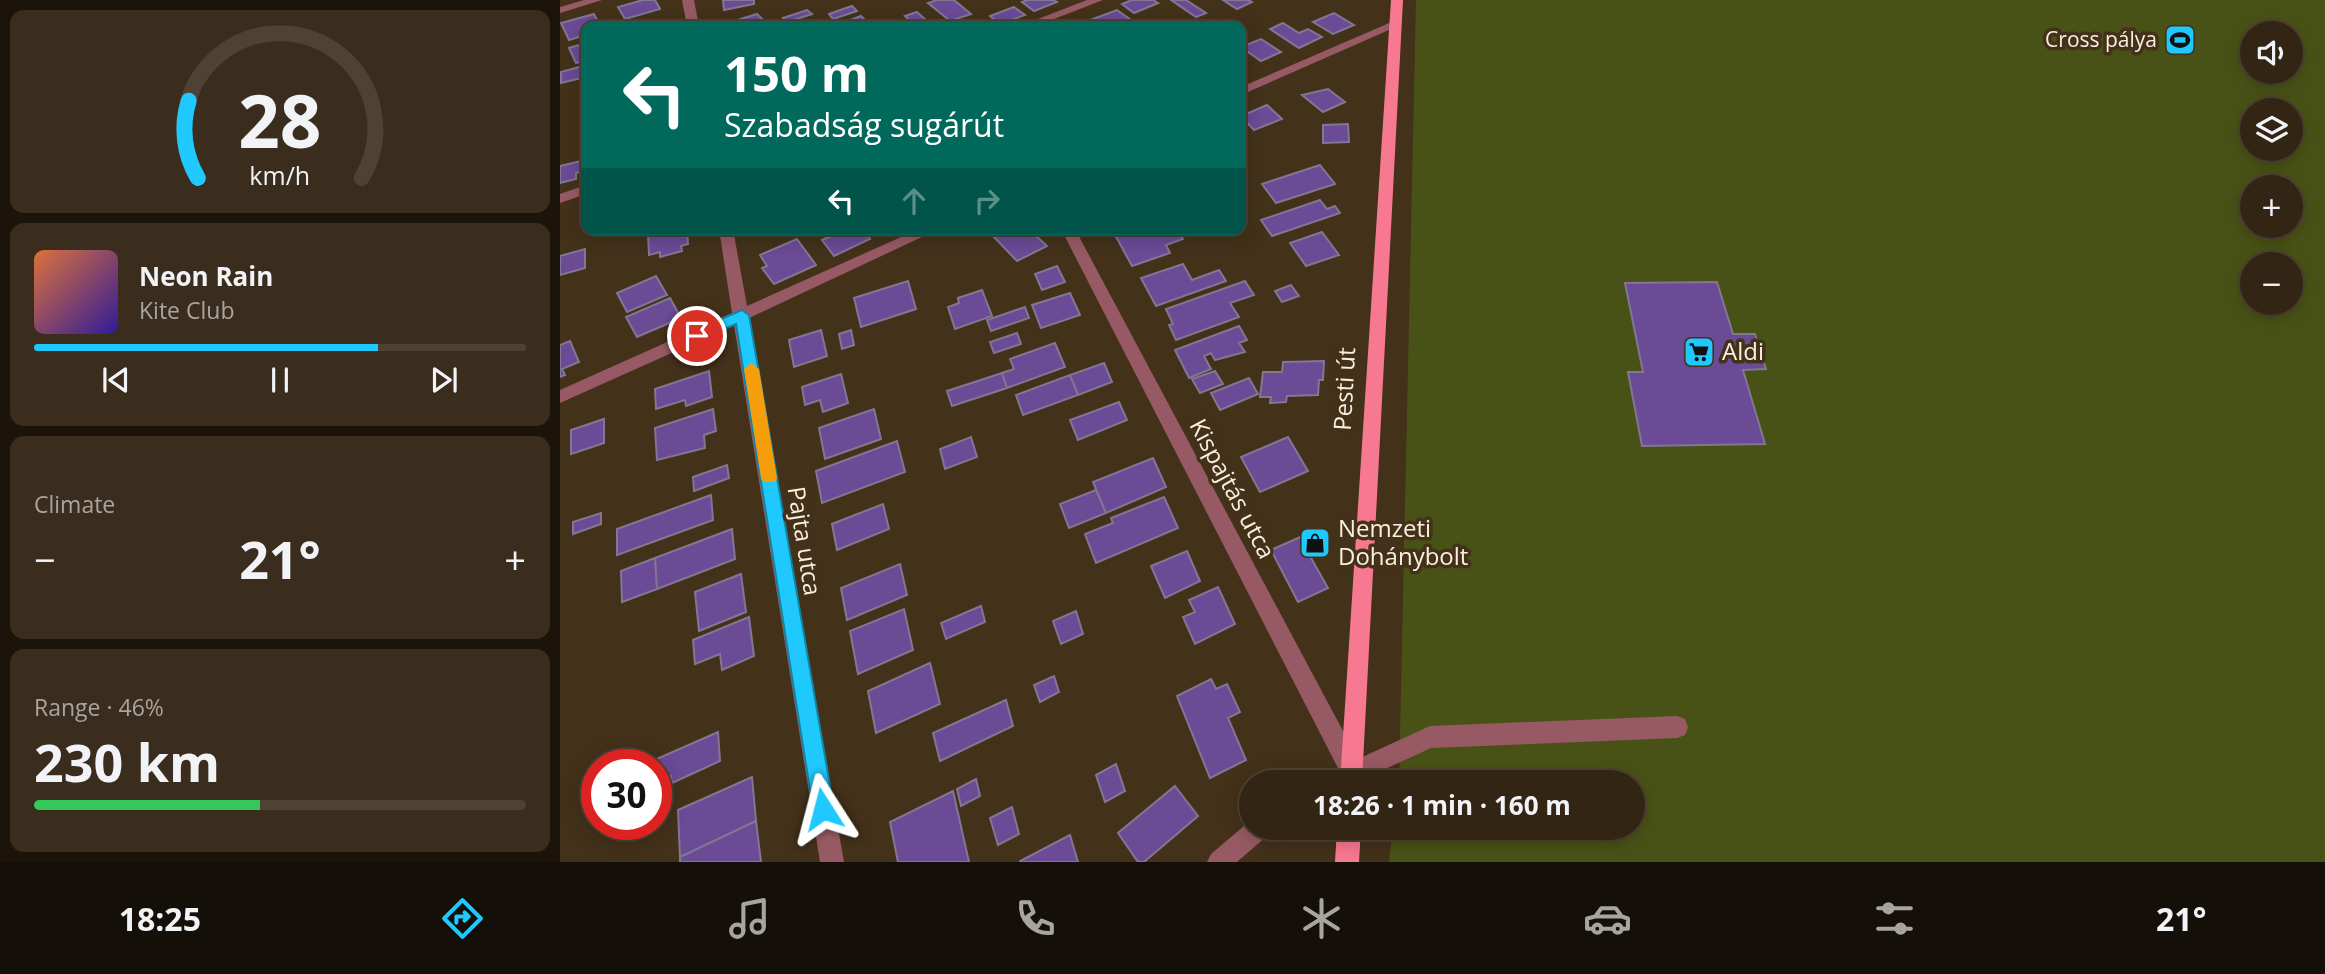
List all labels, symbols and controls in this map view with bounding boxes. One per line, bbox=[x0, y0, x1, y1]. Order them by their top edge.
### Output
map controls bbox=[2240, 21, 2303, 315]
button: sound bbox=[2240, 21, 2303, 84]
sports icon: Cross pálya bbox=[2163, 23, 2197, 57]
place label: Cross pálya bbox=[2045, 25, 2157, 53]
text: 150 m bbox=[724, 40, 869, 106]
icon: left bbox=[609, 49, 700, 140]
text: 28 bbox=[238, 70, 322, 169]
button: layers bbox=[2240, 98, 2303, 161]
text: Szabadság sugárút bbox=[724, 103, 1004, 146]
text: km/h bbox=[250, 157, 310, 191]
button: + bbox=[2240, 175, 2303, 238]
icon: left bbox=[822, 182, 860, 220]
icon: ahead bbox=[895, 182, 933, 220]
icon: right bbox=[968, 182, 1006, 220]
button: − bbox=[2240, 252, 2303, 315]
text: Neon Rain bbox=[139, 258, 273, 294]
text: Kite Club bbox=[139, 294, 234, 326]
pin bbox=[667, 306, 727, 366]
icon: arrive bbox=[678, 317, 716, 355]
place label: Aldi bbox=[1722, 334, 1764, 367]
supermarket icon: Aldi bbox=[1682, 335, 1716, 369]
street label: Pesti út bbox=[1325, 346, 1362, 431]
icon: previous bbox=[97, 361, 135, 399]
icon: pause bbox=[261, 361, 299, 399]
icon: next bbox=[425, 361, 463, 399]
street label: Kispajtás utca bbox=[1183, 413, 1284, 564]
street label: Pajta utca bbox=[781, 484, 830, 598]
text: Climate bbox=[34, 488, 115, 520]
place label: Nemzeti Dohánybolt bbox=[1338, 511, 1468, 572]
text: 21° bbox=[239, 523, 321, 594]
shop icon: Nemzeti Dohánybolt bbox=[1298, 526, 1332, 560]
text: − bbox=[34, 533, 56, 585]
text: + bbox=[504, 533, 526, 585]
text: Range · 46% bbox=[34, 691, 164, 723]
text: 230 km bbox=[34, 726, 220, 797]
speed limit sign: 30 bbox=[581, 749, 672, 840]
position arrow bbox=[786, 772, 860, 846]
text: 18:26 · 1 min · 160 m bbox=[1313, 787, 1571, 823]
icon: directions bbox=[438, 894, 487, 943]
icon: music bbox=[725, 894, 774, 943]
icon: phone bbox=[1011, 894, 1060, 943]
icon: climate bbox=[1297, 894, 1346, 943]
icon: car bbox=[1583, 894, 1632, 943]
icon: filters bbox=[1870, 894, 1919, 943]
text: 18:25 bbox=[119, 897, 201, 940]
text: 21° bbox=[2156, 897, 2206, 940]

